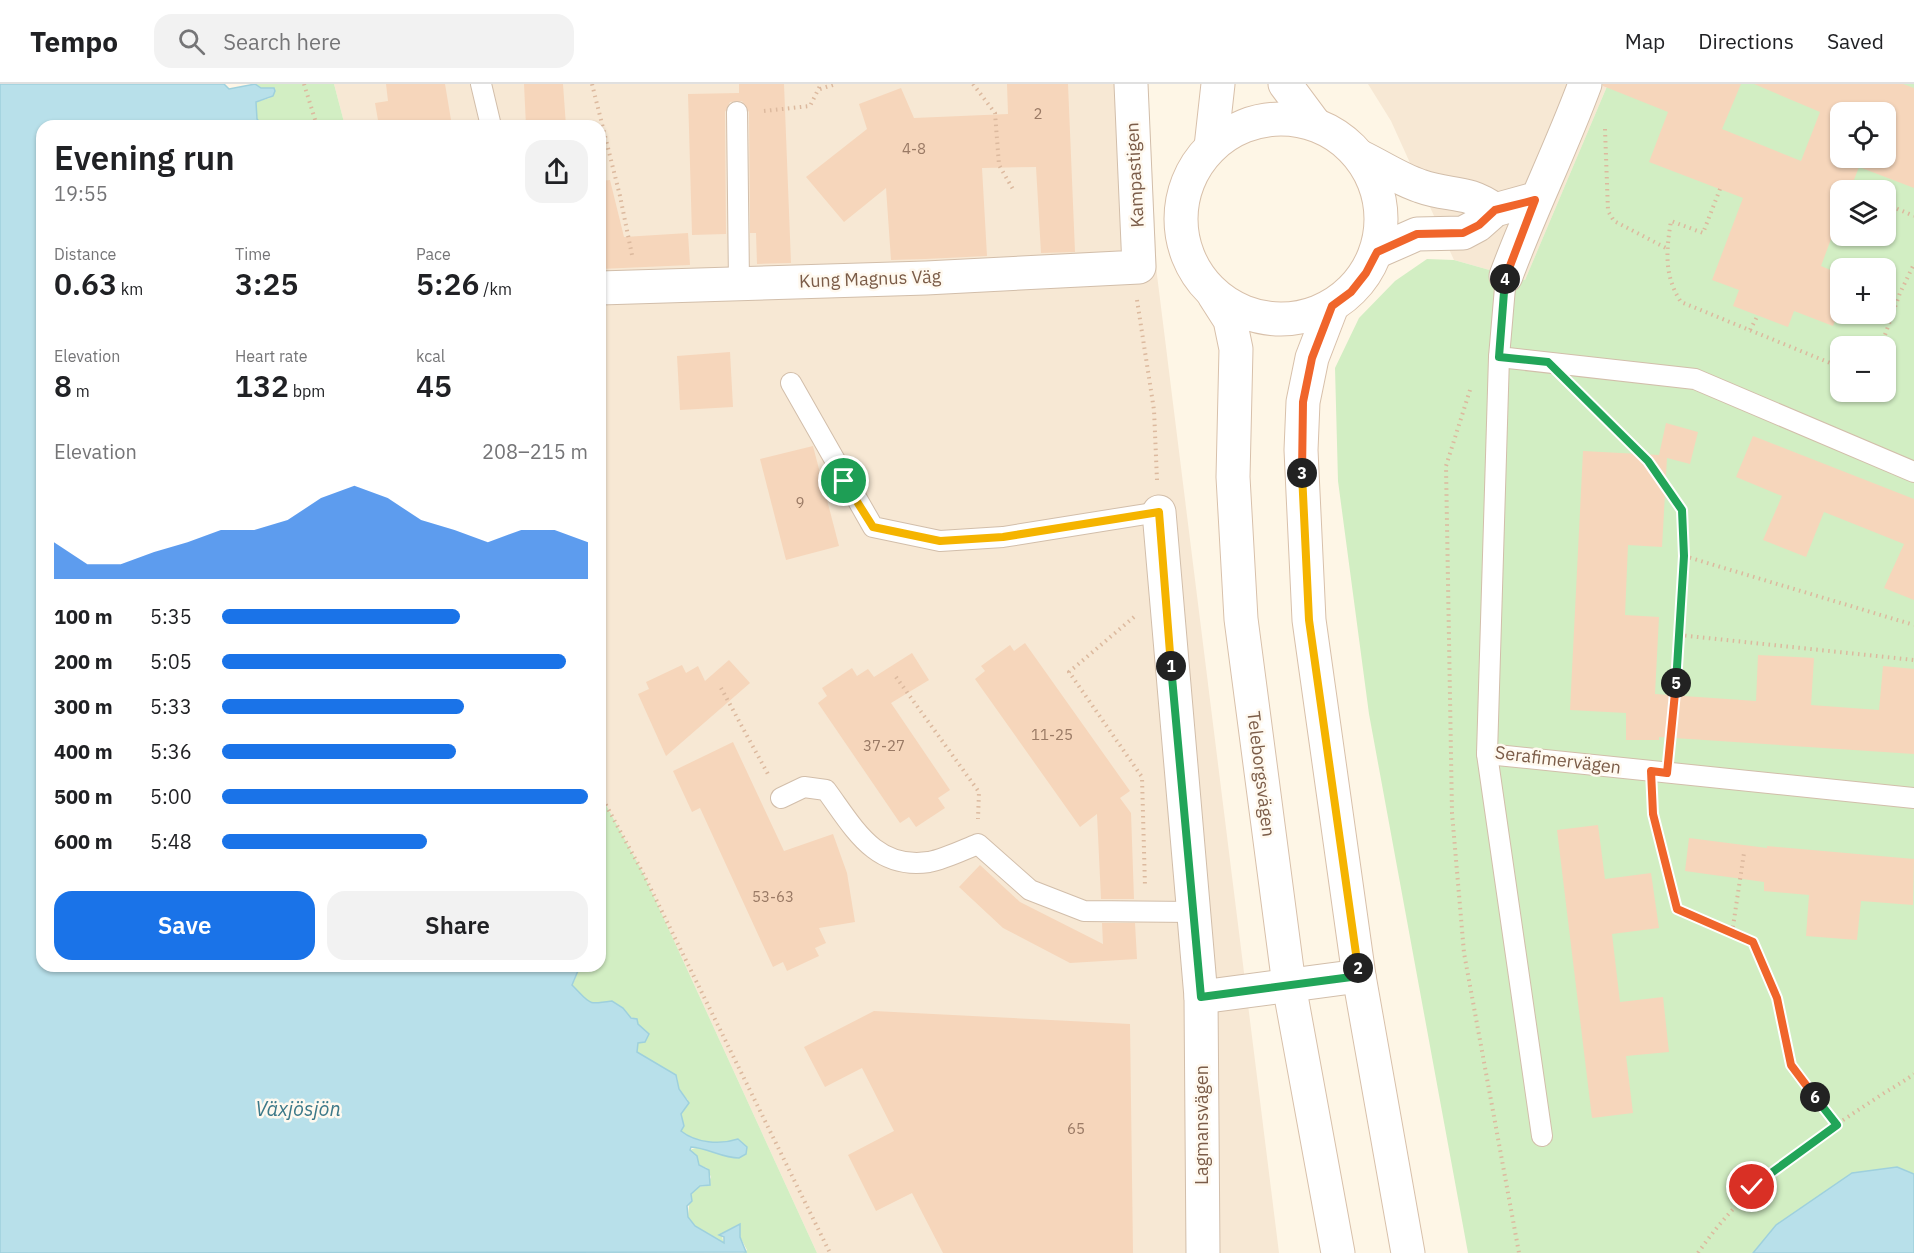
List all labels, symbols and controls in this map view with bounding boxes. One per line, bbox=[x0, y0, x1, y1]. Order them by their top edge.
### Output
search box bbox=[154, 14, 574, 68]
text: Tempo bbox=[30, 23, 118, 60]
icon: search bbox=[175, 25, 208, 58]
text: Search here bbox=[223, 27, 341, 56]
text: Map bbox=[1625, 27, 1665, 55]
text: Directions bbox=[1698, 27, 1794, 55]
text: Saved bbox=[1827, 27, 1884, 55]
map controls bbox=[1830, 102, 1896, 402]
button: locate bbox=[1830, 102, 1896, 168]
house number: 2 bbox=[1033, 104, 1043, 123]
street label: Kampastigen bbox=[1120, 122, 1149, 228]
text: Evening run bbox=[54, 136, 235, 179]
house number: 4-8 bbox=[902, 139, 926, 158]
button: share bbox=[525, 140, 588, 203]
text: 19:55 bbox=[54, 180, 108, 207]
button: layers bbox=[1830, 180, 1896, 246]
text: Distance bbox=[54, 244, 116, 264]
text: Time bbox=[235, 244, 271, 264]
text: Pace bbox=[416, 244, 451, 264]
button: + bbox=[1830, 258, 1896, 324]
text: 0.63 bbox=[54, 264, 117, 303]
text: 3:25 bbox=[235, 264, 299, 303]
text: 5:26 bbox=[416, 264, 480, 303]
pin: 4 bbox=[1490, 264, 1520, 294]
street label: Kung Magnus Väg bbox=[799, 265, 942, 292]
text: 4 bbox=[1500, 269, 1510, 289]
text: km bbox=[117, 279, 143, 299]
text: /km bbox=[480, 279, 512, 299]
button: − bbox=[1830, 336, 1896, 402]
text: Elevation bbox=[54, 346, 120, 366]
text: Heart rate bbox=[235, 346, 308, 366]
text: kcal bbox=[416, 346, 445, 366]
text: 8 bbox=[54, 366, 72, 405]
text: 132 bbox=[235, 366, 289, 405]
text: 45 bbox=[416, 366, 452, 405]
text: m bbox=[72, 381, 90, 401]
text: bpm bbox=[289, 381, 325, 401]
text: Elevation bbox=[54, 438, 137, 465]
text: 208–215 m bbox=[482, 438, 588, 465]
pin bbox=[818, 455, 869, 506]
pin: 3 bbox=[1287, 458, 1317, 488]
text: 3 bbox=[1297, 463, 1307, 483]
icon: arrive bbox=[827, 464, 860, 497]
house number: 9 bbox=[795, 493, 805, 512]
text: 100 m bbox=[54, 603, 113, 630]
text: 5:35 bbox=[150, 603, 192, 630]
text: 200 m bbox=[54, 648, 113, 675]
text: 5:05 bbox=[150, 648, 192, 675]
pin: 1 bbox=[1156, 651, 1186, 681]
text: 1 bbox=[1166, 656, 1176, 676]
pin: 5 bbox=[1661, 668, 1691, 698]
text: 5 bbox=[1671, 673, 1681, 693]
text: 300 m bbox=[54, 693, 113, 720]
text: 5:33 bbox=[150, 693, 192, 720]
street label: Teleborgsvägen bbox=[1242, 710, 1281, 838]
house number: 11-25 bbox=[1031, 725, 1073, 744]
house number: 37-27 bbox=[863, 736, 905, 755]
text: 400 m bbox=[54, 738, 113, 765]
text: 5:36 bbox=[150, 738, 192, 765]
street label: Serafimervägen bbox=[1494, 740, 1622, 779]
text: 500 m bbox=[54, 783, 113, 810]
text: 5:00 bbox=[150, 783, 192, 810]
text: 600 m bbox=[54, 828, 113, 855]
text: 5:48 bbox=[150, 828, 192, 855]
house number: 53-63 bbox=[752, 887, 794, 906]
button: Save bbox=[54, 891, 315, 960]
button: Share bbox=[327, 891, 588, 960]
pin: 2 bbox=[1343, 953, 1373, 983]
text: 2 bbox=[1353, 958, 1363, 978]
street label: Lagmansvägen bbox=[1190, 1065, 1213, 1185]
pin: 6 bbox=[1800, 1082, 1830, 1112]
text: 6 bbox=[1810, 1087, 1820, 1107]
water label: Växjösjön bbox=[255, 1095, 341, 1122]
house number: 65 bbox=[1067, 1119, 1085, 1138]
pin bbox=[1726, 1161, 1777, 1212]
icon: check bbox=[1735, 1170, 1768, 1203]

